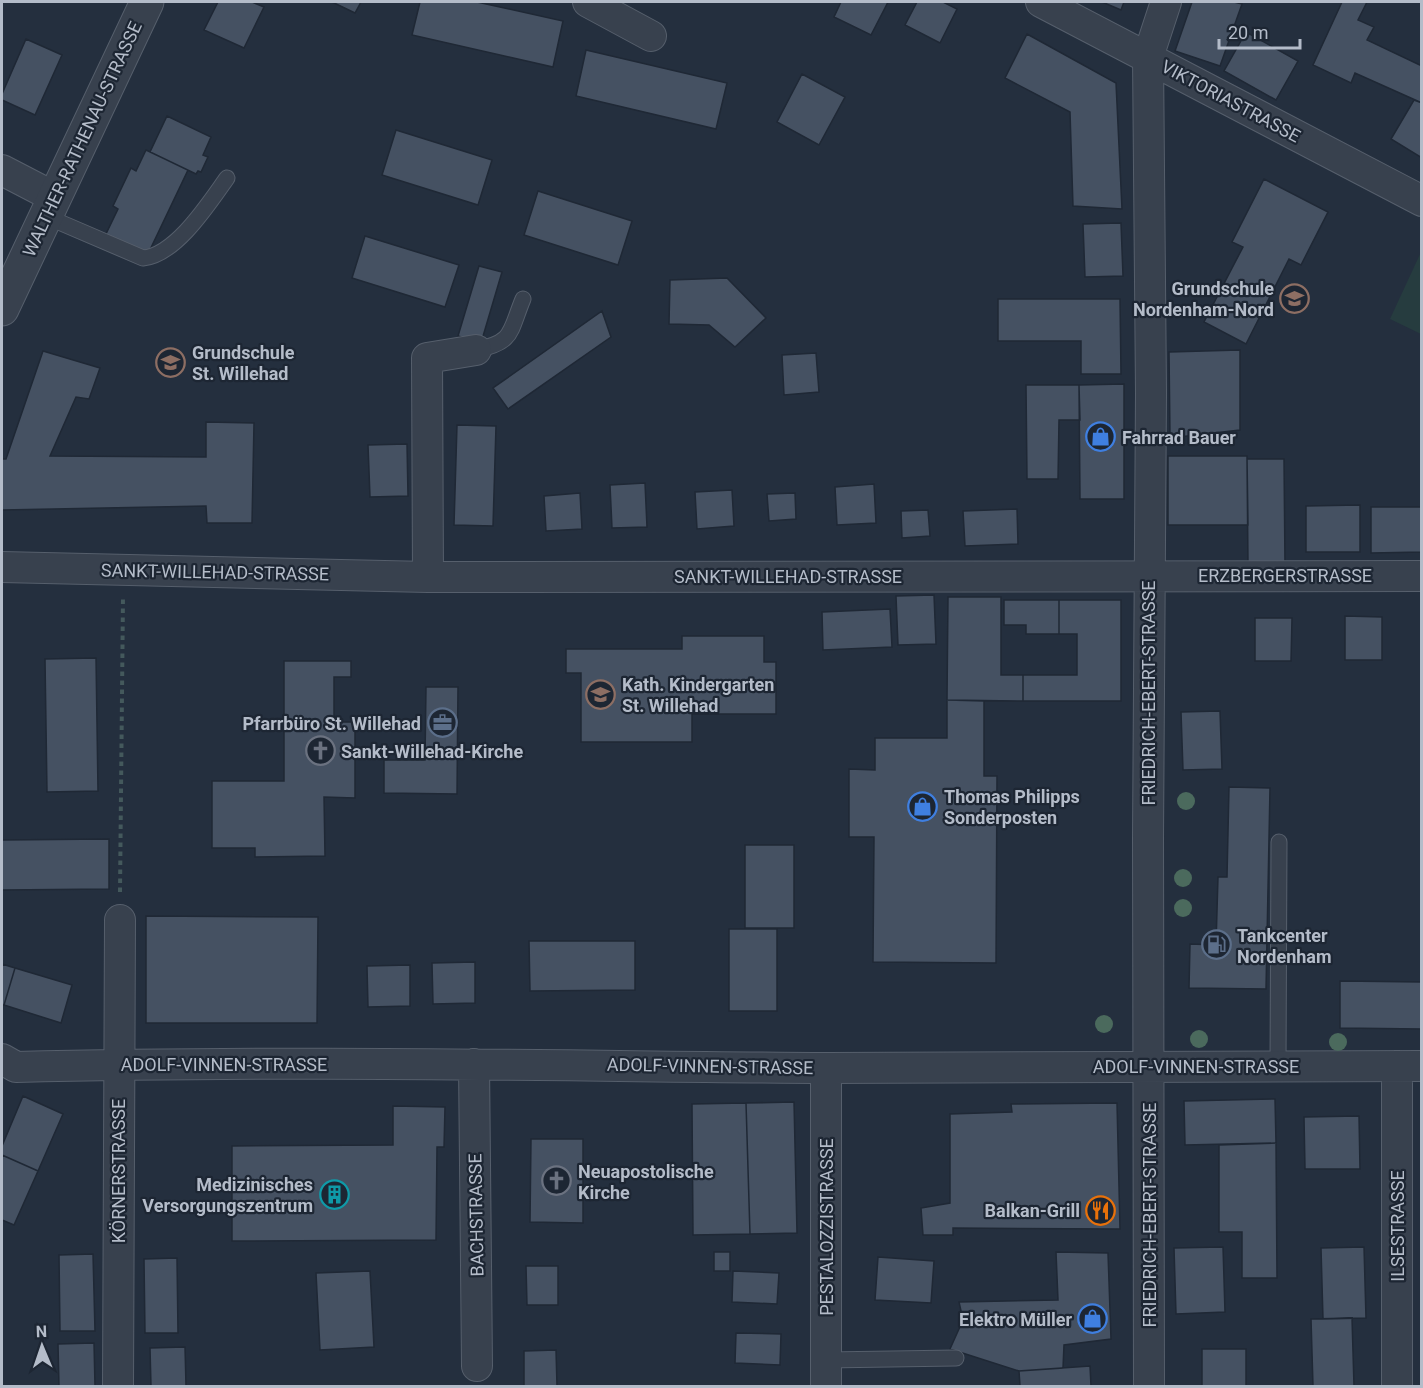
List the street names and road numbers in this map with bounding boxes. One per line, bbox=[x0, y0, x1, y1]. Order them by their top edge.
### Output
street label: WALTHER-RATHENAU-STRASSE bbox=[18, 18, 146, 260]
street label: VIKTORIASTRASSE bbox=[1158, 56, 1304, 146]
street label: SANKT-WILLEHAD-STRASSE bbox=[101, 560, 329, 584]
street label: ERZBERGERSTRASSE bbox=[1198, 565, 1372, 586]
street label: SANKT-WILLEHAD-STRASSE bbox=[674, 566, 902, 587]
street label: FRIEDRICH-EBERT-STRASSE bbox=[1138, 580, 1159, 806]
street label: ADOLF-VINNEN-STRASSE bbox=[121, 1054, 327, 1075]
street label: ADOLF-VINNEN-STRASSE bbox=[607, 1054, 813, 1078]
street label: ADOLF-VINNEN-STRASSE bbox=[1093, 1056, 1299, 1077]
street label: KÖRNERSTRASSE bbox=[108, 1099, 129, 1243]
street label: FRIEDRICH-EBERT-STRASSE bbox=[1139, 1102, 1160, 1328]
street label: PESTALOZZISTRASSE bbox=[816, 1138, 837, 1316]
street label: BACHSTRASSE bbox=[464, 1153, 488, 1277]
street label: ILSESTRASSE bbox=[1387, 1170, 1408, 1282]

